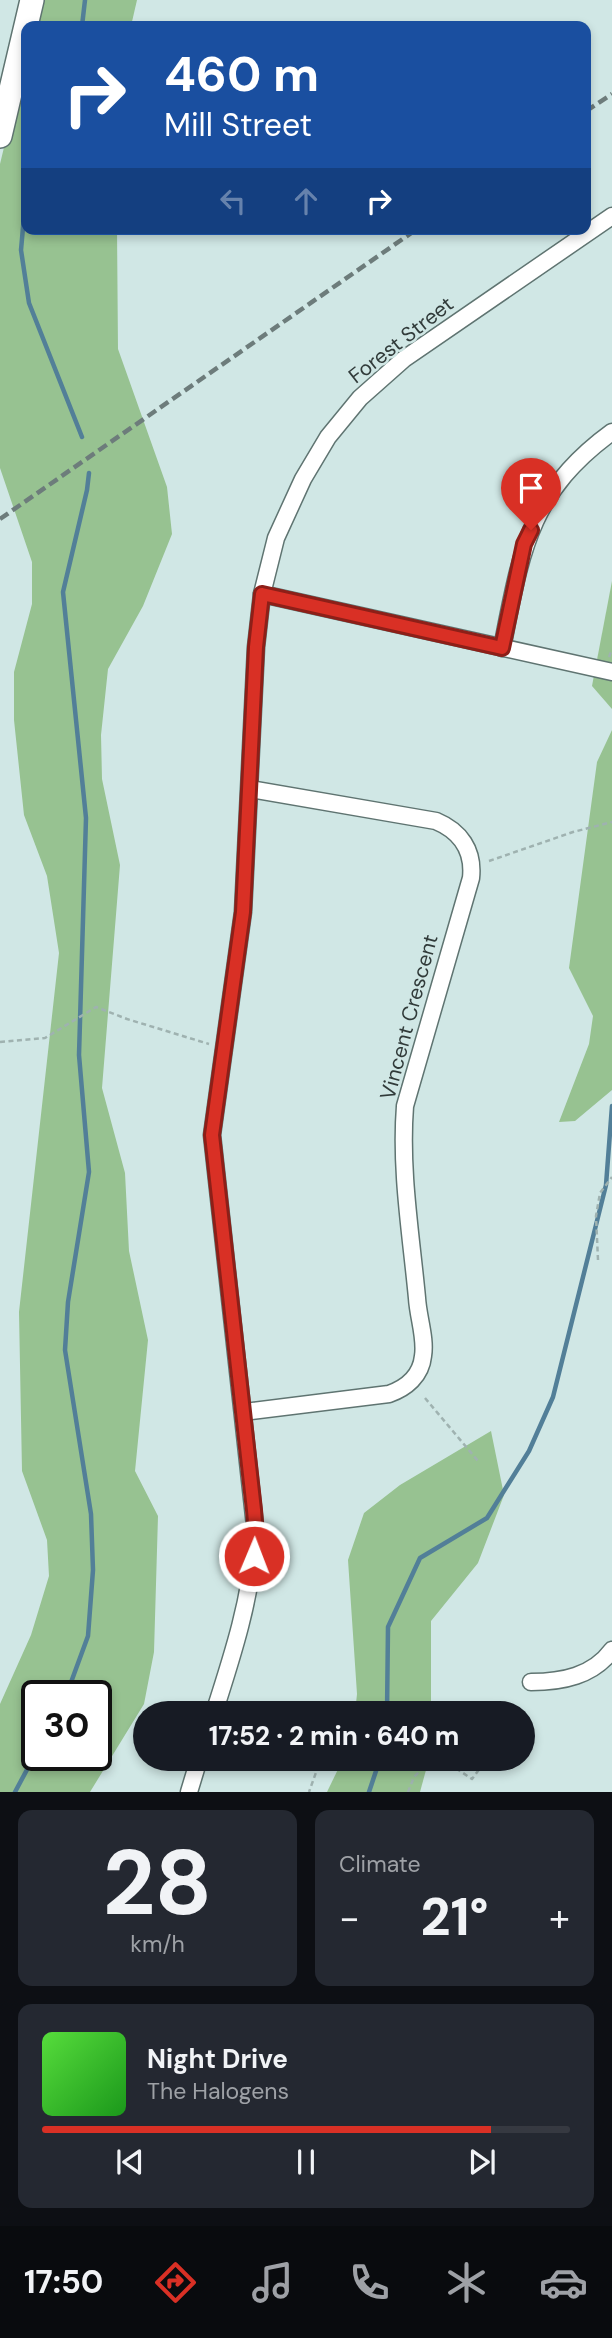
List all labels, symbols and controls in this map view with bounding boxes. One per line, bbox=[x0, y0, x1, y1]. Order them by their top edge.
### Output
text: 460 m bbox=[164, 42, 319, 106]
icon: right bbox=[49, 49, 140, 140]
text: Mill Street bbox=[164, 104, 312, 146]
icon: left bbox=[214, 182, 252, 220]
icon: ahead bbox=[287, 182, 325, 220]
icon: right bbox=[360, 182, 398, 220]
street label: Forest Street bbox=[343, 290, 459, 390]
pin bbox=[501, 458, 561, 530]
icon: arrive bbox=[512, 469, 550, 507]
street label: Vincent Crescent bbox=[373, 931, 445, 1103]
position arrow bbox=[217, 1519, 291, 1593]
speed limit sign: 30 bbox=[21, 1680, 112, 1771]
text: 17:52 · 2 min · 640 m bbox=[209, 1719, 459, 1753]
text: 28 bbox=[103, 1824, 212, 1942]
text: Climate bbox=[339, 1849, 421, 1879]
text: 21° bbox=[420, 1883, 489, 1951]
text: − bbox=[339, 1893, 360, 1943]
text: + bbox=[549, 1893, 570, 1943]
text: km/h bbox=[130, 1929, 185, 1959]
text: Night Drive bbox=[147, 2042, 288, 2076]
text: The Halogens bbox=[147, 2076, 289, 2106]
icon: previous bbox=[111, 2143, 149, 2181]
icon: pause bbox=[287, 2143, 325, 2181]
icon: next bbox=[463, 2143, 501, 2181]
icon: directions bbox=[151, 2258, 200, 2307]
icon: music bbox=[248, 2258, 297, 2307]
icon: phone bbox=[345, 2258, 394, 2307]
icon: climate bbox=[442, 2258, 491, 2307]
icon: car bbox=[539, 2258, 588, 2307]
text: 17:50 bbox=[24, 2261, 103, 2303]

